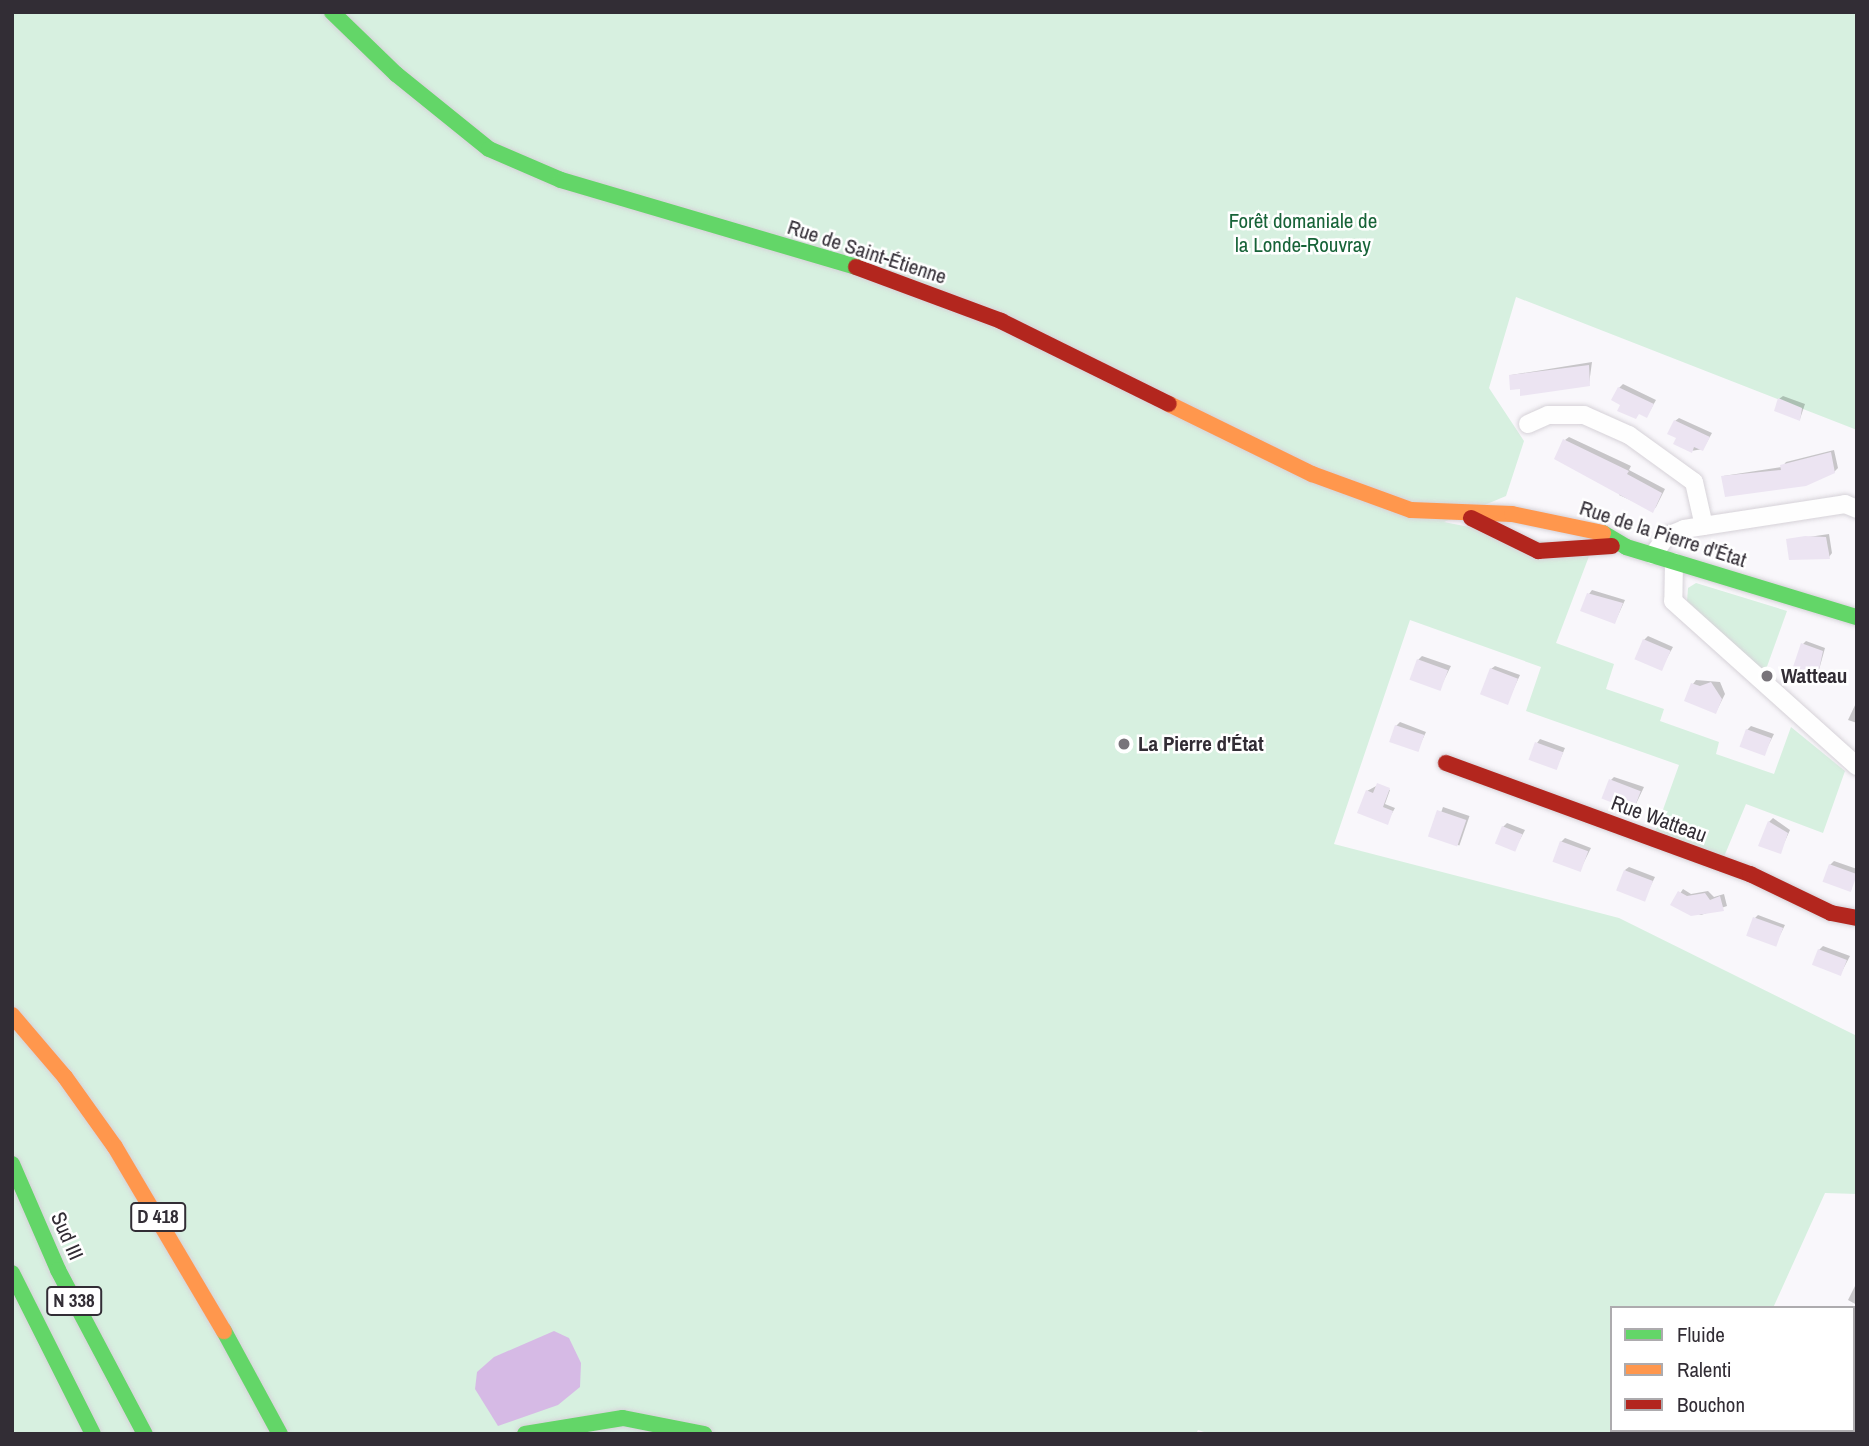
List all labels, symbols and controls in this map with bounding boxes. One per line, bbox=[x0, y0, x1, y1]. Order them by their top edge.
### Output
park label: Forêt domaniale de la Londe-Rouvray bbox=[1229, 208, 1377, 258]
street label: Rue de Saint-Étienne bbox=[784, 214, 950, 290]
street label: Rue de la Pierre d'État bbox=[1577, 495, 1749, 573]
place label: Watteau bbox=[1781, 663, 1847, 689]
marker: Watteau bbox=[1759, 668, 1775, 684]
place label: La Pierre d'État bbox=[1138, 731, 1264, 757]
marker: La Pierre d'État bbox=[1116, 736, 1132, 752]
street label: Rue Watteau bbox=[1608, 790, 1710, 848]
road number: D 418 bbox=[130, 1202, 186, 1232]
street label: Sud III bbox=[45, 1208, 89, 1264]
road number: N 338 bbox=[46, 1286, 102, 1316]
legend bbox=[1610, 1306, 1855, 1432]
text: Fluide bbox=[1677, 1320, 1725, 1349]
text: Ralenti bbox=[1677, 1355, 1732, 1384]
text: Bouchon bbox=[1677, 1390, 1745, 1419]

